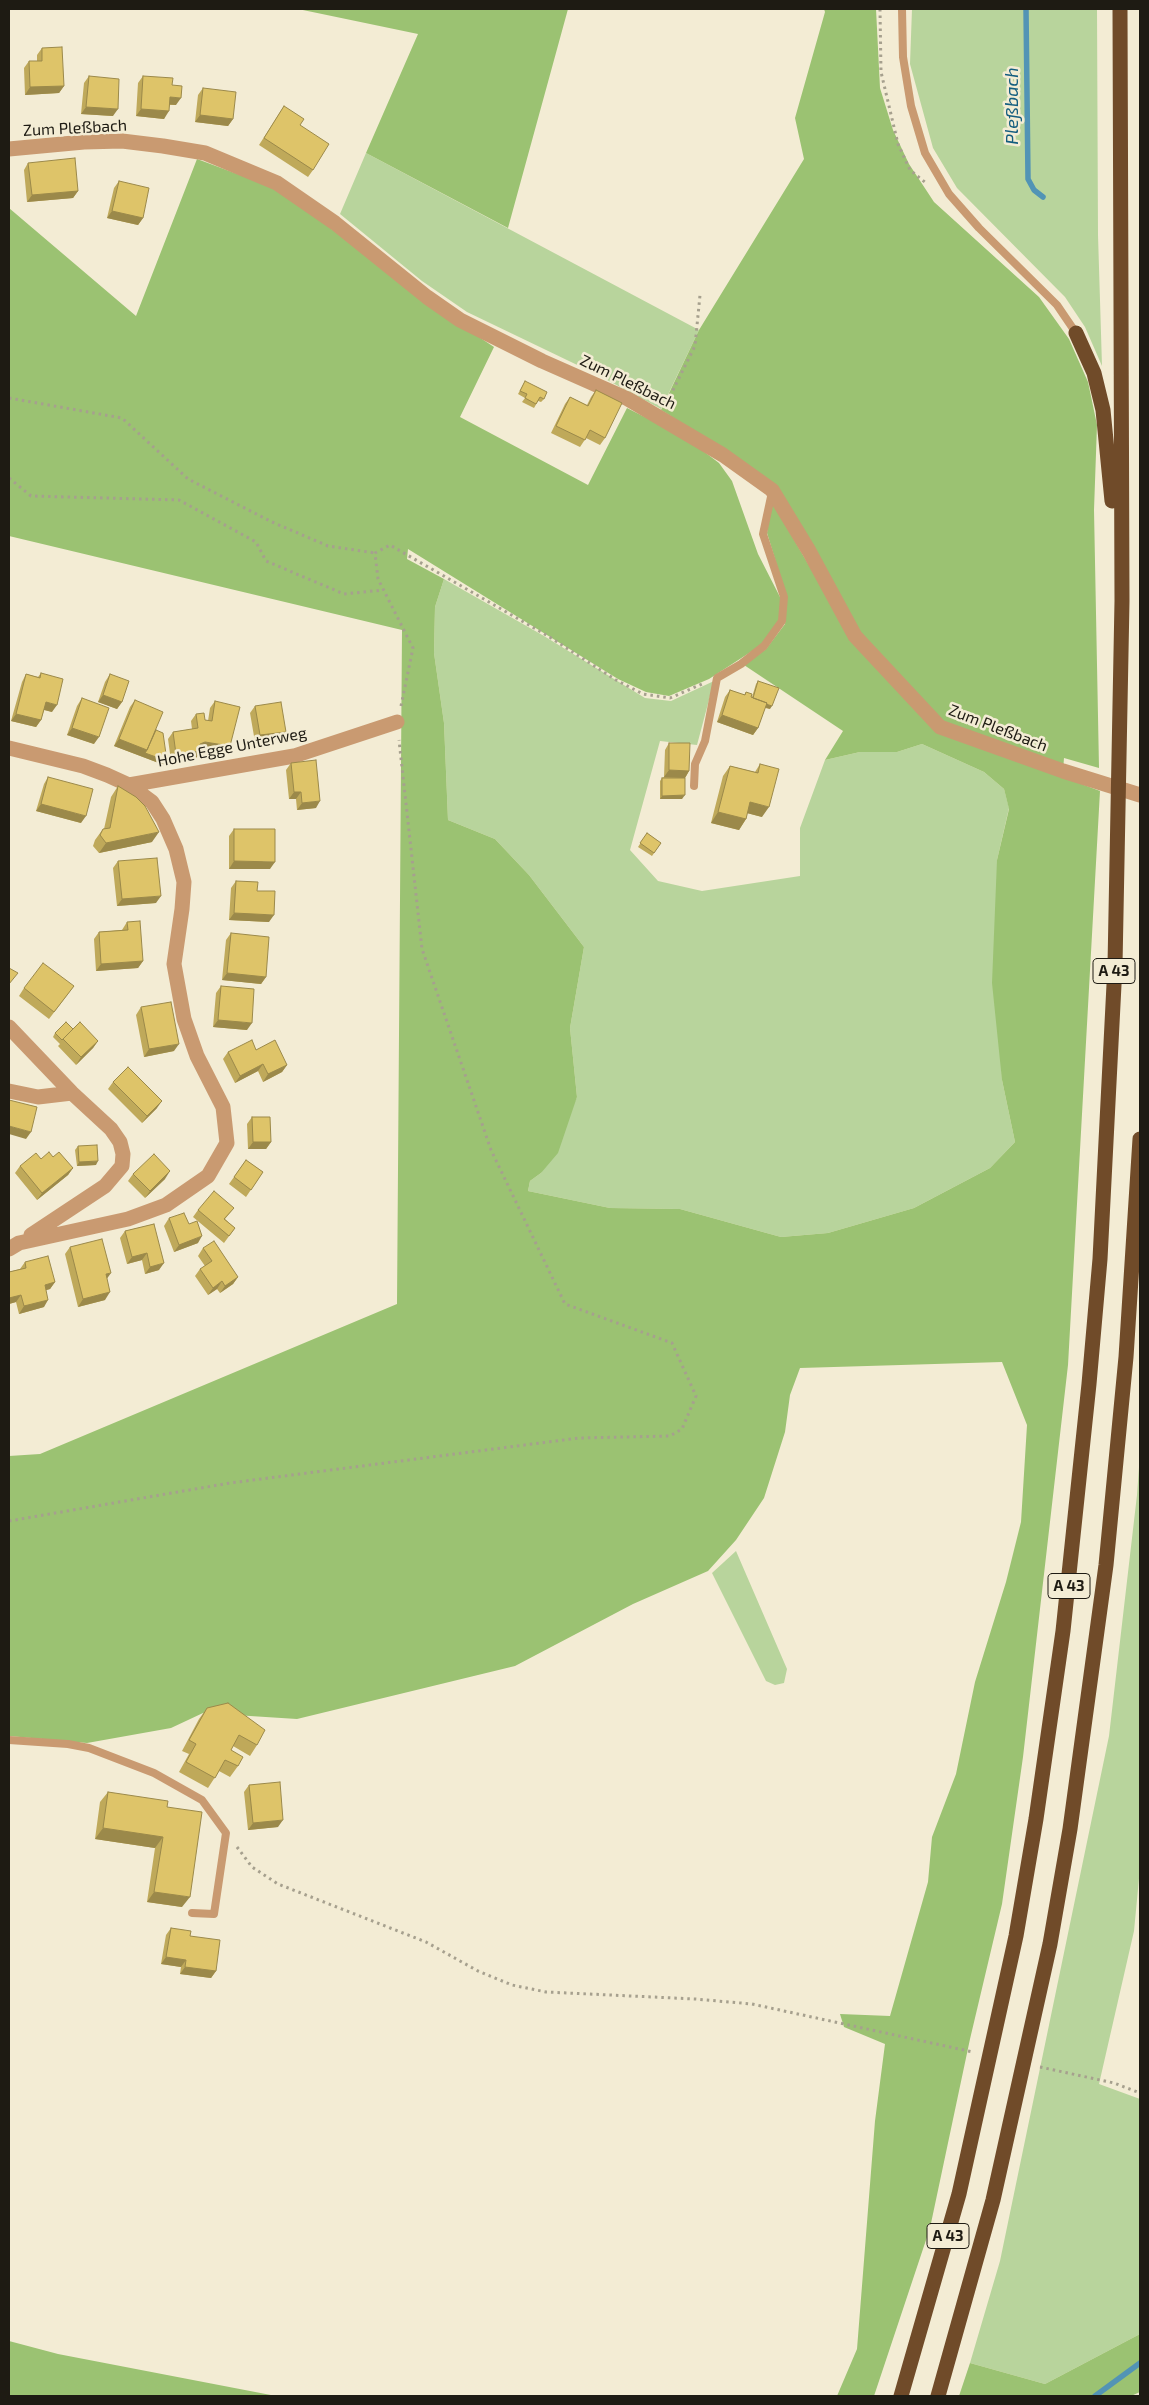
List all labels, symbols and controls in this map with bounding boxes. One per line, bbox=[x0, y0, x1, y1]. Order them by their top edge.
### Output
water label: Pleßbach bbox=[1001, 67, 1023, 145]
street label: Zum Pleßbach bbox=[22, 116, 128, 140]
street label: Zum Pleßbach bbox=[577, 350, 679, 414]
street label: Zum Pleßbach bbox=[946, 700, 1050, 756]
street label: Hohe Egge Unterweg bbox=[156, 723, 308, 771]
road number: A 43 bbox=[1093, 958, 1135, 984]
road number: A 43 bbox=[1048, 1574, 1090, 1598]
road number: A 43 bbox=[927, 2224, 969, 2248]

